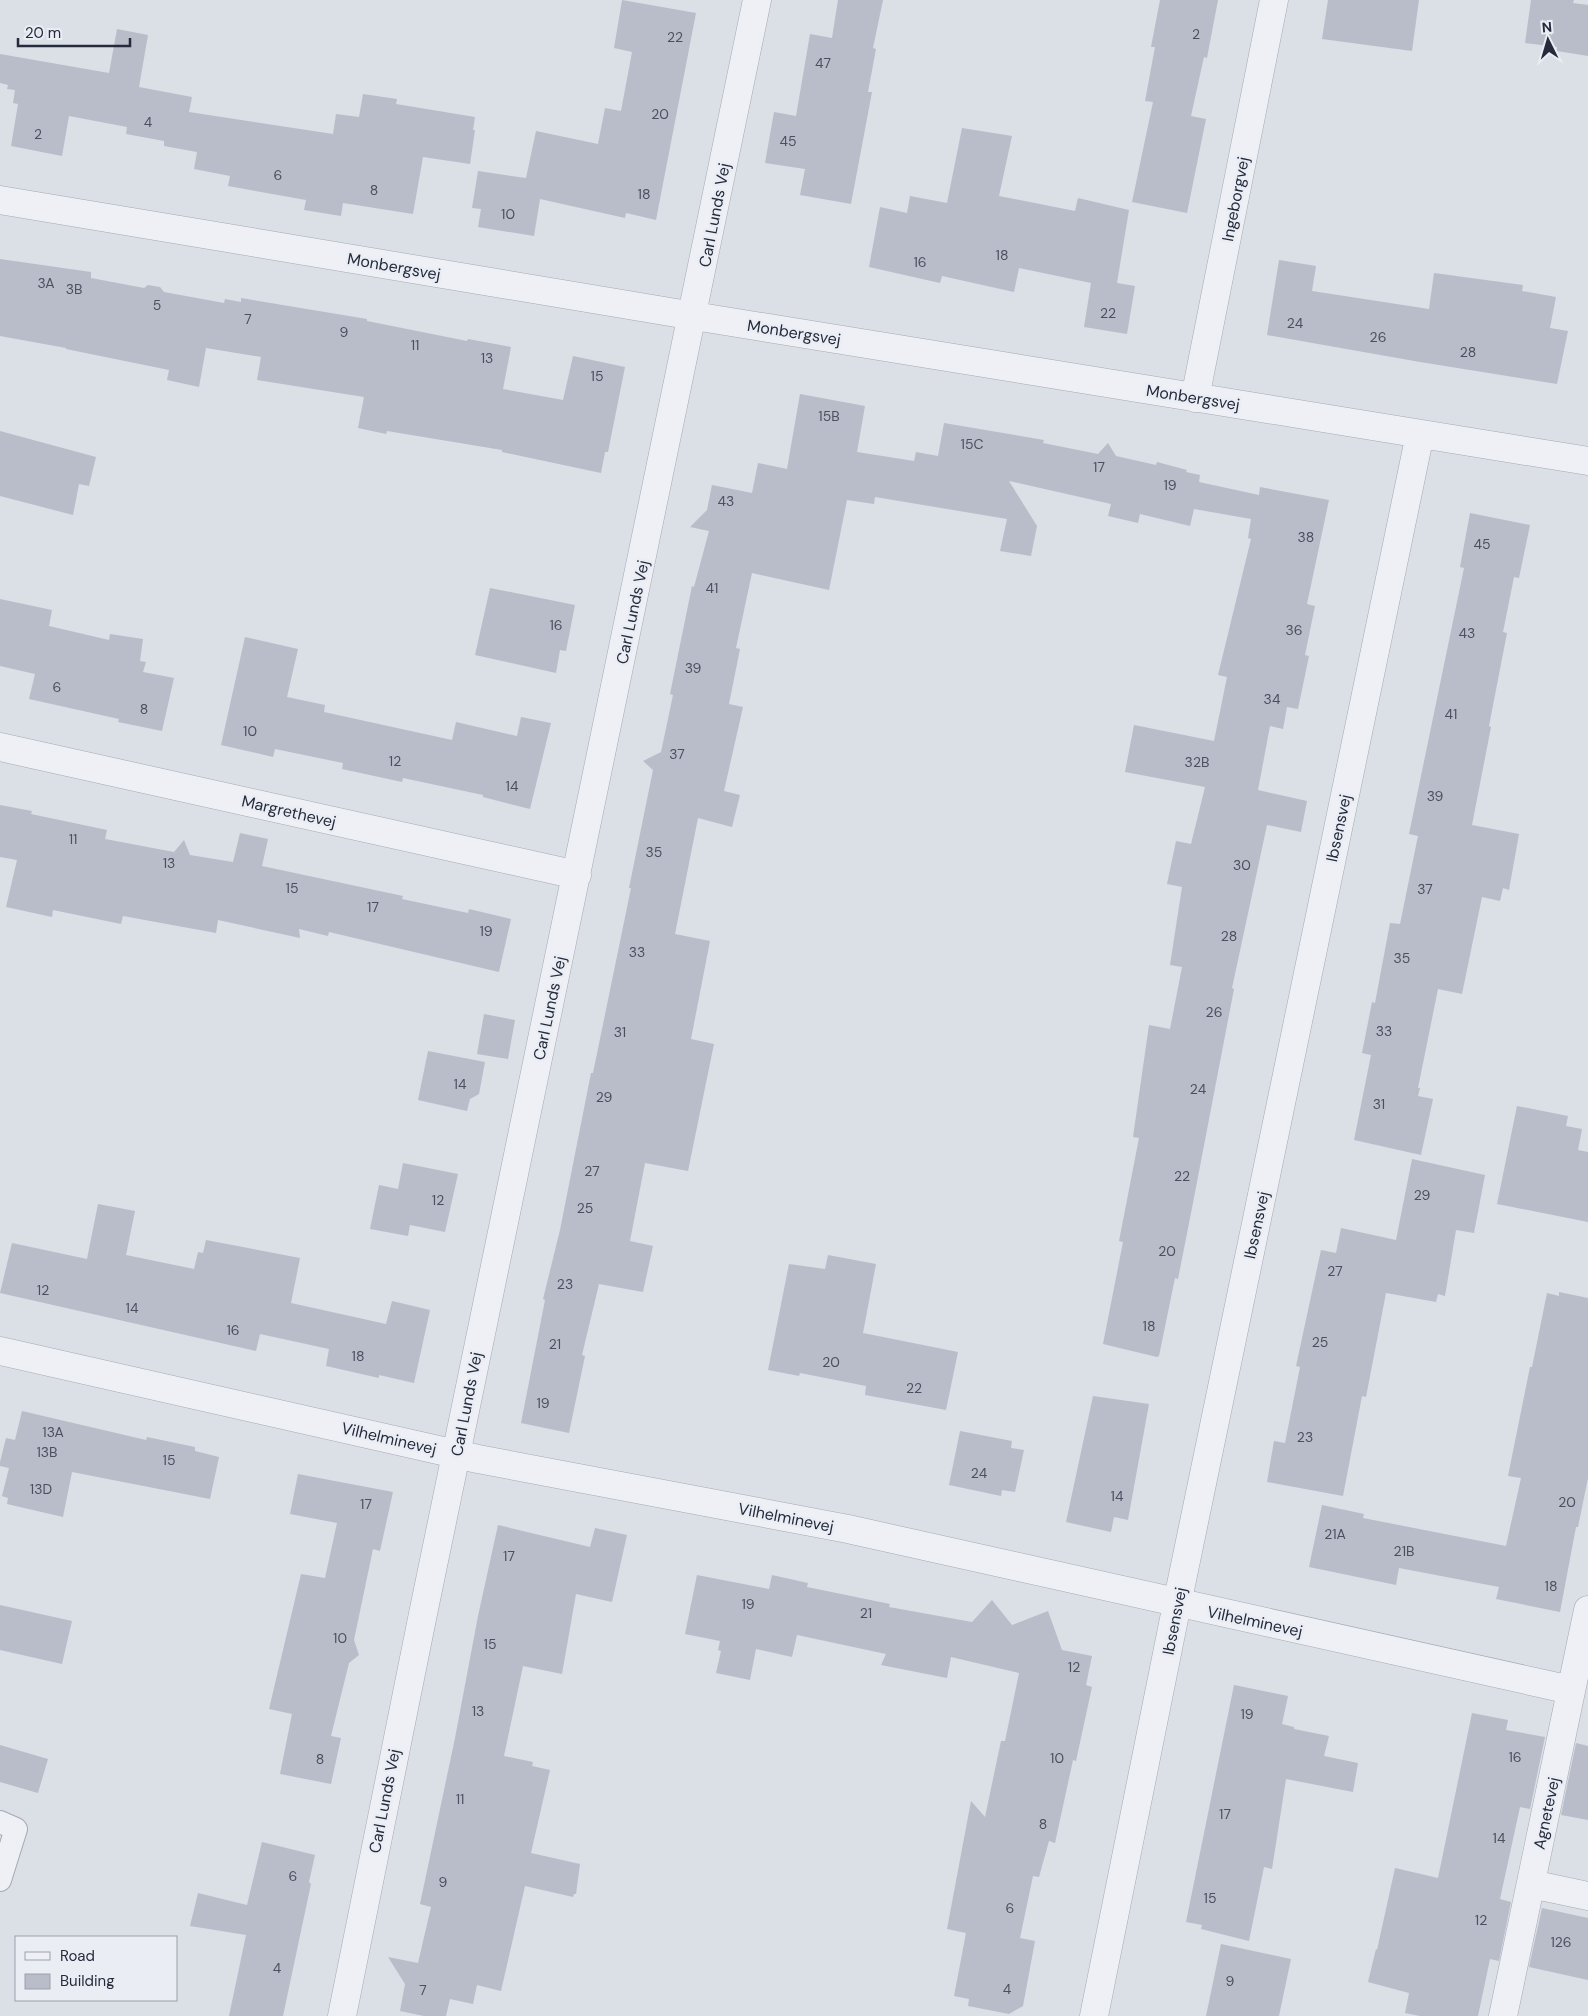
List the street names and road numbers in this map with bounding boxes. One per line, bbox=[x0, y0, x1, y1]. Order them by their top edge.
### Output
street label: Ingeborgvej bbox=[1217, 155, 1254, 243]
street label: Carl Lunds Vej bbox=[694, 161, 735, 269]
street label: Monbergsvej bbox=[346, 248, 442, 285]
street label: Monbergsvej bbox=[746, 315, 842, 350]
street label: Monbergsvej bbox=[1145, 380, 1241, 415]
street label: Carl Lunds Vej bbox=[611, 558, 654, 666]
street label: Margrethevej bbox=[240, 790, 338, 833]
street label: Ibsensvej bbox=[1321, 792, 1356, 864]
street label: Carl Lunds Vej bbox=[528, 954, 571, 1062]
street label: Ibsensvej bbox=[1239, 1189, 1274, 1261]
street label: Carl Lunds Vej bbox=[446, 1350, 487, 1458]
street label: Vilhelminevej bbox=[339, 1417, 439, 1460]
street label: Vilhelminevej bbox=[736, 1498, 836, 1537]
street label: Ibsensvej bbox=[1158, 1585, 1191, 1657]
street label: Vilhelminevej bbox=[1205, 1601, 1305, 1642]
street label: Carl Lunds Vej bbox=[364, 1747, 405, 1855]
street label: Agnetevej bbox=[1529, 1775, 1564, 1851]

